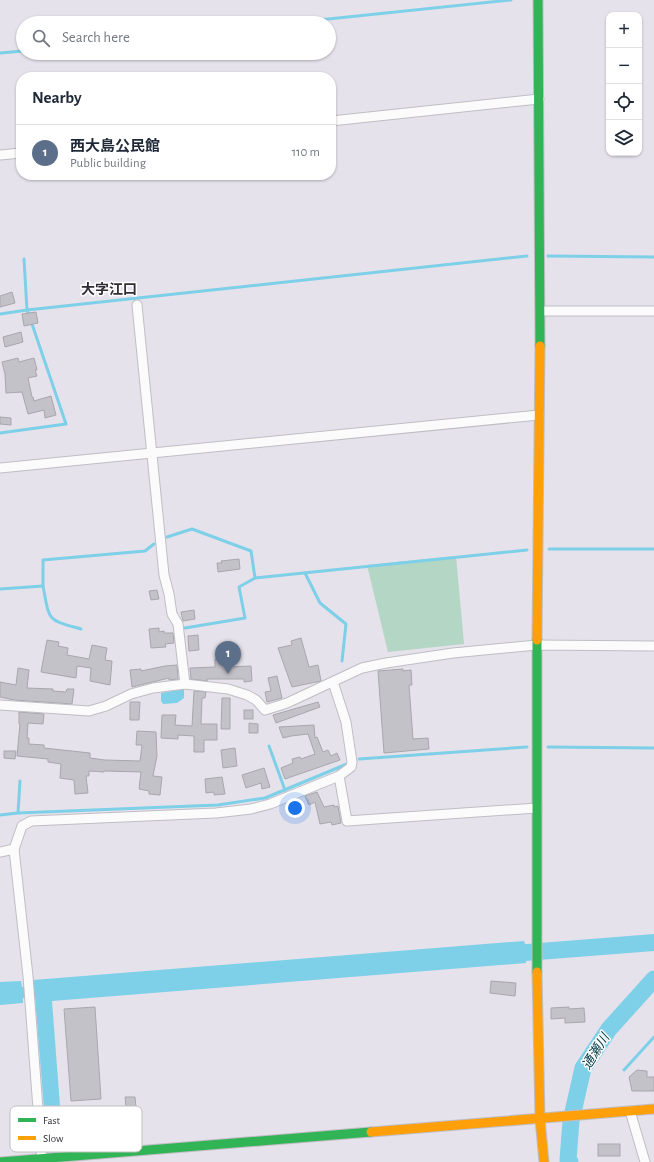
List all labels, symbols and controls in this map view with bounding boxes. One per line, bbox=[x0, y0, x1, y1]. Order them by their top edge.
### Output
map controls bbox=[606, 12, 642, 156]
button: + bbox=[606, 12, 642, 48]
search box bbox=[16, 16, 336, 60]
icon: search bbox=[30, 27, 52, 49]
text: Search here bbox=[62, 30, 130, 45]
button: − bbox=[606, 48, 642, 84]
button: locate bbox=[606, 84, 642, 120]
text: Nearby bbox=[32, 89, 82, 106]
button: layers bbox=[606, 120, 642, 156]
text: 西大島公民館 bbox=[70, 139, 160, 154]
text: 1 bbox=[43, 146, 47, 159]
text: 110 m bbox=[292, 146, 320, 159]
text: Public building bbox=[70, 157, 146, 170]
district label: 大字江口 bbox=[81, 282, 137, 297]
pin: 1 bbox=[215, 641, 241, 674]
your location bbox=[285, 798, 305, 818]
water label: 通瀬川 bbox=[580, 1030, 613, 1072]
legend bbox=[10, 1106, 142, 1152]
text: Fast bbox=[43, 1115, 61, 1126]
text: Slow bbox=[43, 1133, 64, 1144]

